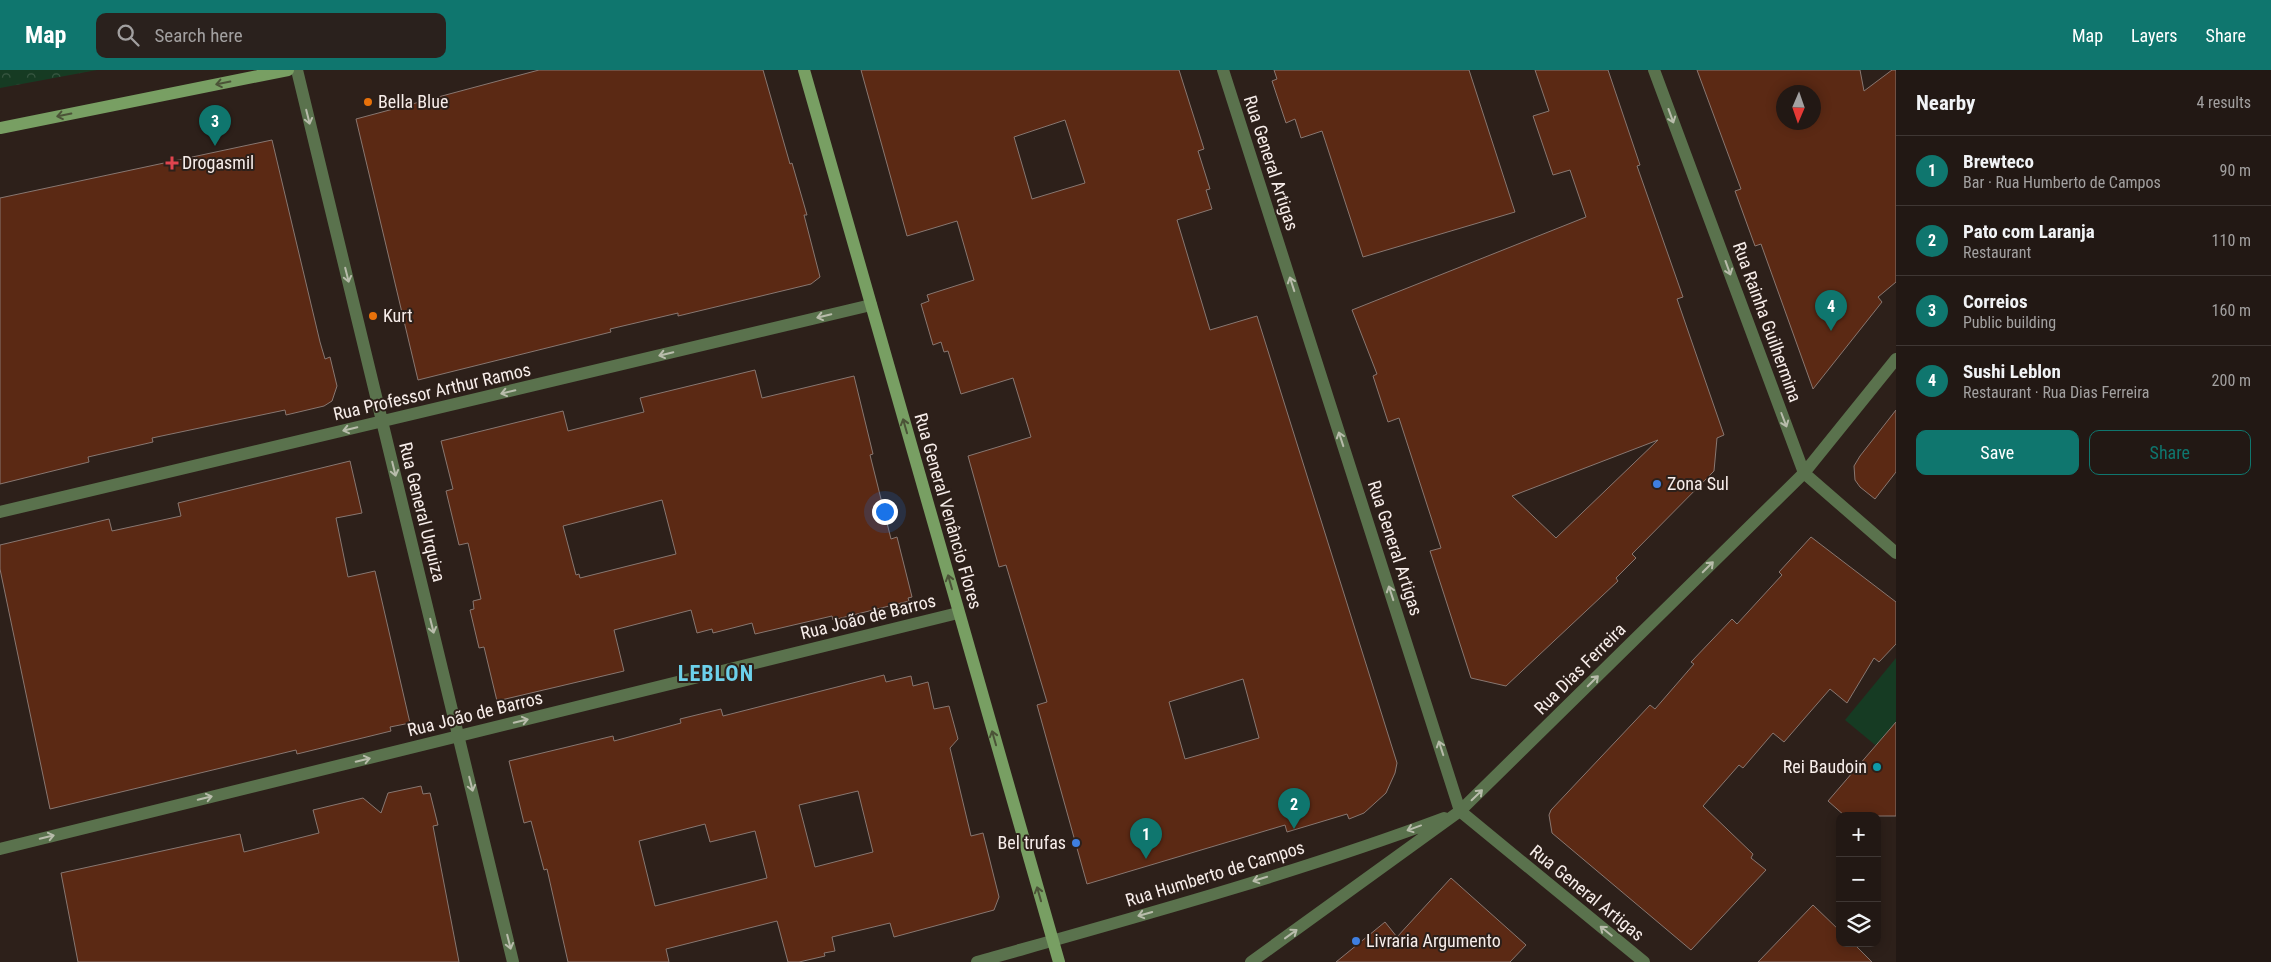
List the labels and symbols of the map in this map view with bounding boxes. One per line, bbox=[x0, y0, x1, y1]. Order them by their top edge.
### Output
one-way arrow bbox=[216, 79, 232, 88]
north arrow bbox=[1776, 85, 1821, 130]
place label: Bella Blue bbox=[378, 91, 448, 112]
street label: Rua General Artigas bbox=[1240, 93, 1303, 233]
marker: Bella Blue bbox=[362, 96, 374, 108]
pin: 3 bbox=[199, 105, 231, 146]
one-way arrow bbox=[1667, 107, 1676, 123]
one-way arrow bbox=[304, 109, 313, 125]
one-way arrow bbox=[56, 111, 72, 121]
place label: Drogasmil bbox=[182, 152, 254, 173]
marker: Drogasmil bbox=[166, 157, 178, 169]
street label: Rua Rainha Guilhermina bbox=[1729, 239, 1806, 405]
one-way arrow bbox=[1724, 260, 1733, 275]
one-way arrow bbox=[343, 267, 352, 283]
one-way arrow bbox=[1286, 276, 1296, 292]
pin: 4 bbox=[1815, 290, 1847, 331]
place label: Kurt bbox=[383, 305, 413, 326]
marker: Kurt bbox=[367, 310, 379, 322]
one-way arrow bbox=[816, 312, 832, 321]
one-way arrow bbox=[658, 350, 674, 359]
street label: Rua Professor Arthur Ramos bbox=[331, 359, 533, 424]
one-way arrow bbox=[500, 388, 516, 397]
street label: Rua General Venâncio Flores bbox=[910, 410, 987, 611]
one-way arrow bbox=[1780, 412, 1789, 427]
one-way arrow bbox=[900, 418, 910, 434]
one-way arrow bbox=[342, 425, 358, 434]
one-way arrow bbox=[1336, 431, 1346, 447]
street label: Rua General Urquiza bbox=[395, 440, 450, 584]
one-way arrow bbox=[389, 460, 399, 476]
place label: Zona Sul bbox=[1667, 473, 1729, 494]
street label: Rua General Artigas bbox=[1364, 478, 1427, 618]
marker: Zona Sul bbox=[1651, 478, 1663, 490]
your location bbox=[872, 499, 898, 525]
one-way arrow bbox=[1702, 561, 1715, 573]
one-way arrow bbox=[944, 574, 954, 590]
one-way arrow bbox=[1386, 586, 1395, 602]
street label: Rua João de Barros bbox=[798, 590, 938, 643]
one-way arrow bbox=[428, 618, 437, 634]
street label: Rua Dias Ferreira bbox=[1530, 619, 1630, 719]
district label: LEBLON bbox=[678, 661, 754, 686]
one-way arrow bbox=[1587, 675, 1599, 687]
street label: Rua João de Barros bbox=[405, 687, 545, 740]
one-way arrow bbox=[512, 716, 528, 725]
one-way arrow bbox=[989, 731, 998, 747]
one-way arrow bbox=[1435, 740, 1445, 756]
one-way arrow bbox=[354, 754, 370, 764]
place label: Rei Baudoin bbox=[1783, 756, 1867, 777]
marker: Rei Baudoin bbox=[1871, 761, 1883, 773]
one-way arrow bbox=[467, 776, 476, 792]
pin: 2 bbox=[1278, 788, 1310, 829]
one-way arrow bbox=[1471, 789, 1483, 801]
one-way arrow bbox=[197, 793, 213, 802]
pin: 1 bbox=[1130, 818, 1162, 859]
one-way arrow bbox=[1407, 824, 1423, 833]
one-way arrow bbox=[39, 832, 55, 841]
place label: Bel trufas bbox=[997, 832, 1066, 853]
street label: Rua Humberto de Campos bbox=[1123, 836, 1307, 911]
marker: Bel trufas bbox=[1070, 837, 1082, 849]
street label: Rua General Artigas bbox=[1526, 840, 1649, 945]
one-way arrow bbox=[1253, 875, 1268, 884]
one-way arrow bbox=[1033, 887, 1043, 903]
one-way arrow bbox=[1137, 910, 1153, 920]
one-way arrow bbox=[1600, 926, 1613, 937]
one-way arrow bbox=[1284, 928, 1297, 939]
place label: Livraria Argumento bbox=[1366, 930, 1501, 951]
one-way arrow bbox=[505, 934, 514, 950]
marker: Livraria Argumento bbox=[1350, 935, 1362, 947]

